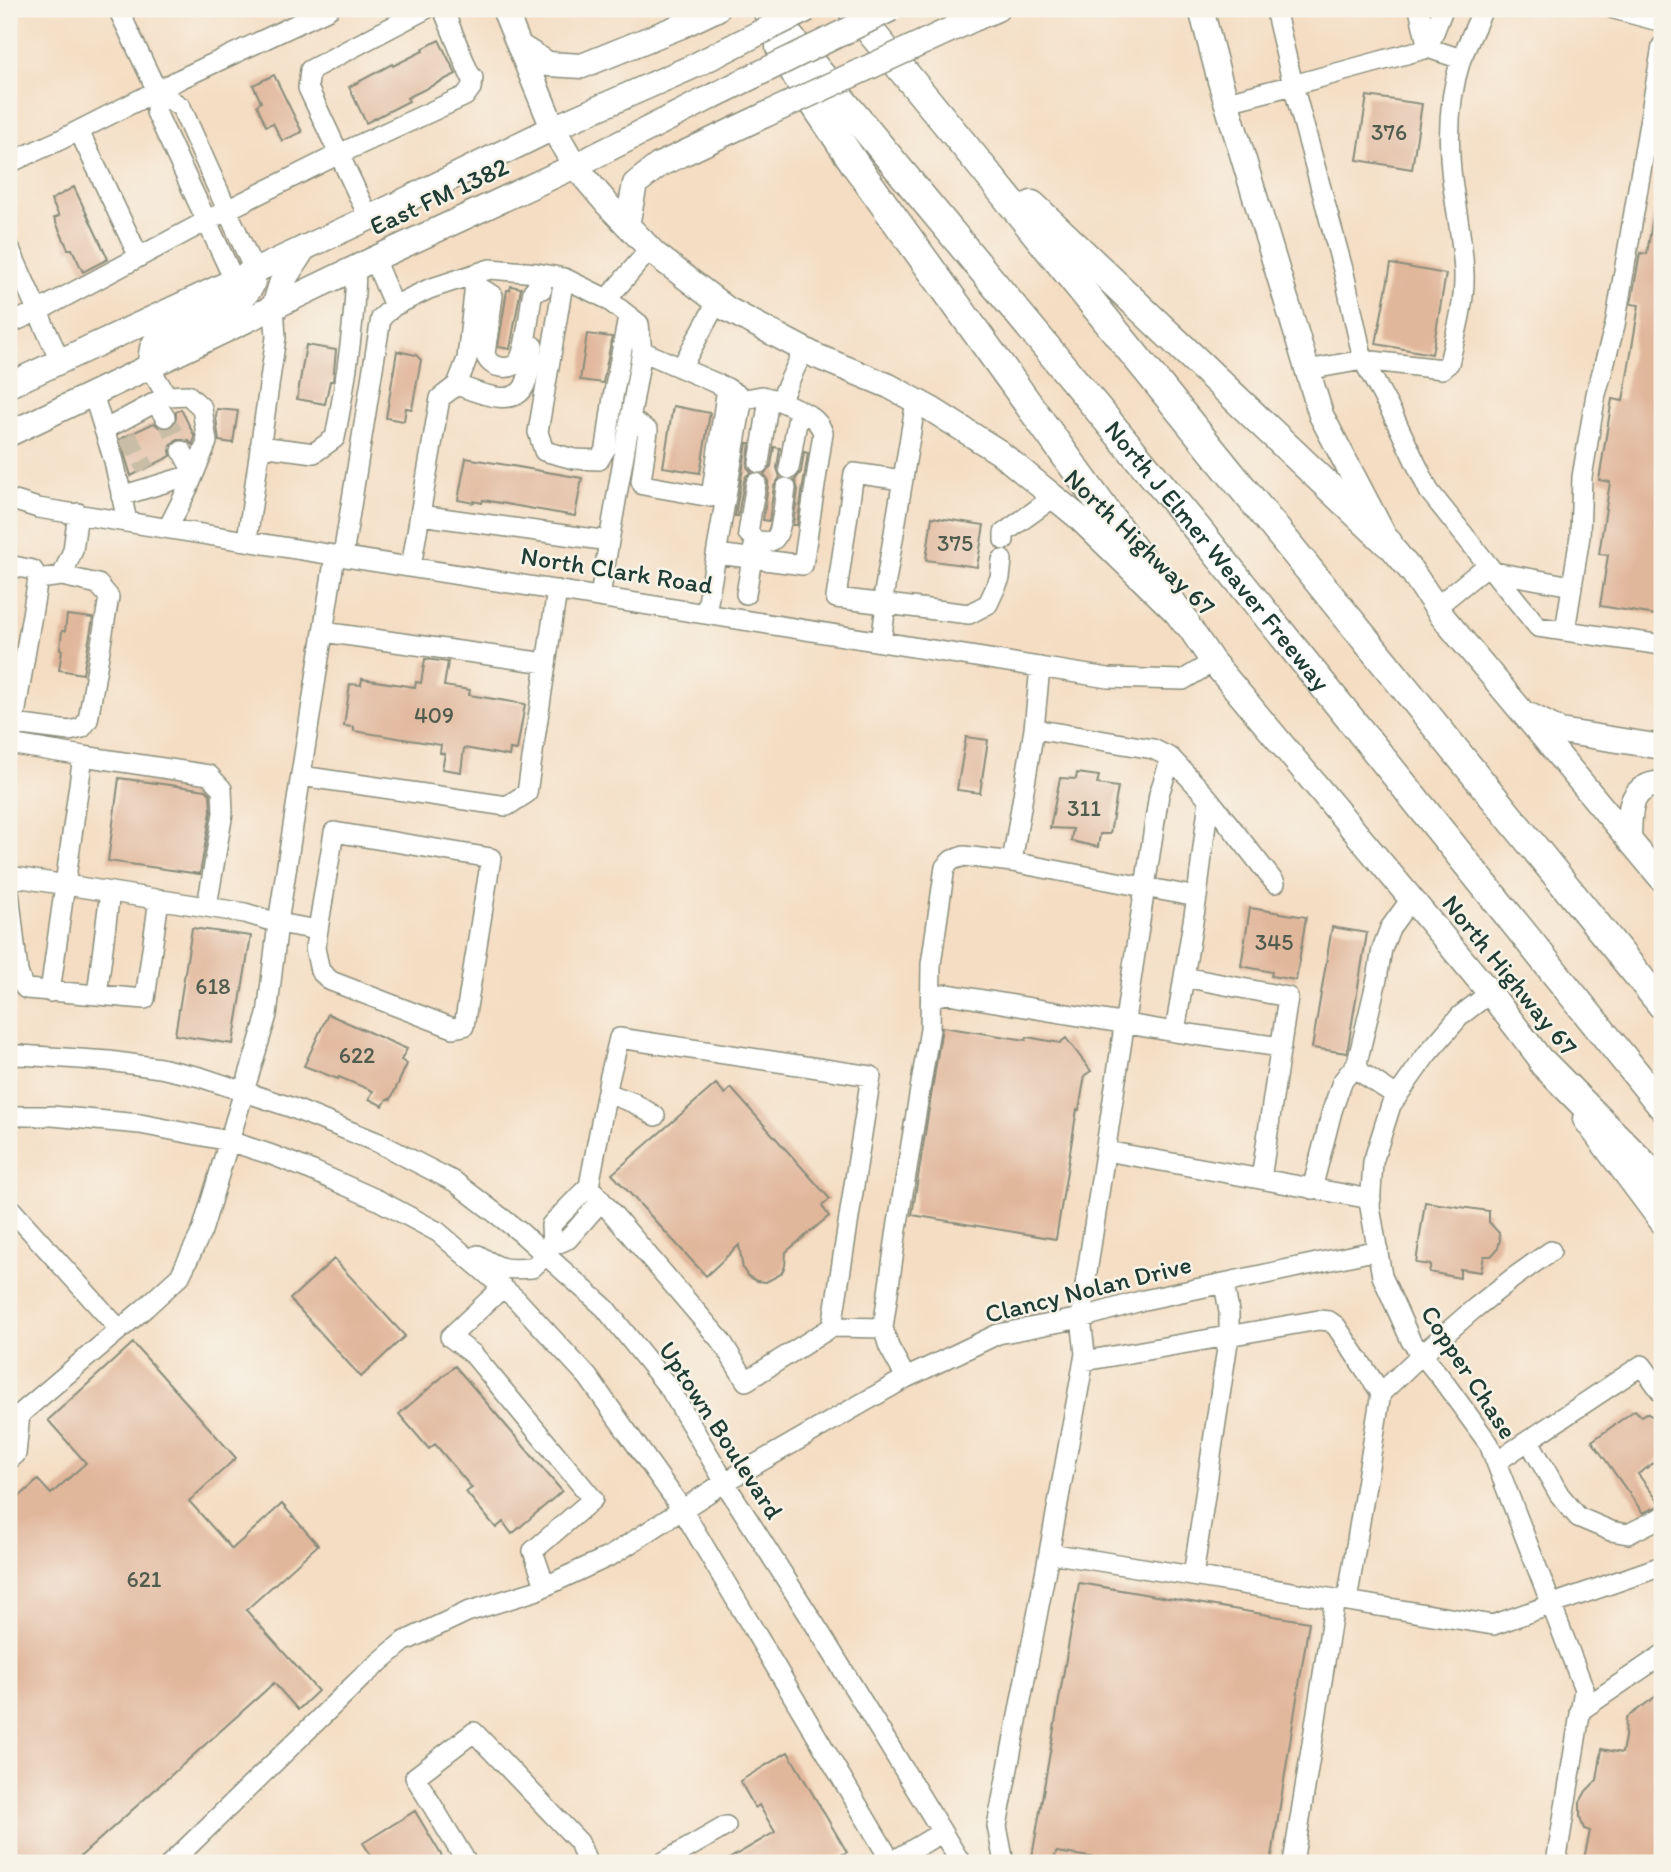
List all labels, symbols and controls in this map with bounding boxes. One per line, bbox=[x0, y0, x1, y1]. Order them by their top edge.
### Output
house number: 376 bbox=[1371, 118, 1407, 146]
street label: East FM 1382 bbox=[365, 150, 514, 242]
street label: North J Elmer Weaver Freeway bbox=[1098, 414, 1337, 697]
street label: North Highway 67 bbox=[1058, 462, 1222, 622]
house number: 375 bbox=[937, 529, 973, 557]
street label: North Clark Road bbox=[518, 539, 716, 601]
house number: 409 bbox=[414, 701, 454, 729]
house number: 311 bbox=[1067, 794, 1101, 822]
street label: North Highway 67 bbox=[1435, 888, 1585, 1062]
house number: 345 bbox=[1255, 928, 1293, 956]
house number: 618 bbox=[195, 972, 231, 1000]
house number: 622 bbox=[339, 1041, 375, 1069]
street label: Clancy Nolan Drive bbox=[981, 1248, 1195, 1330]
street label: Copper Chase bbox=[1414, 1299, 1524, 1445]
street label: Uptown Boulevard bbox=[652, 1335, 790, 1525]
house number: 621 bbox=[127, 1565, 162, 1593]

